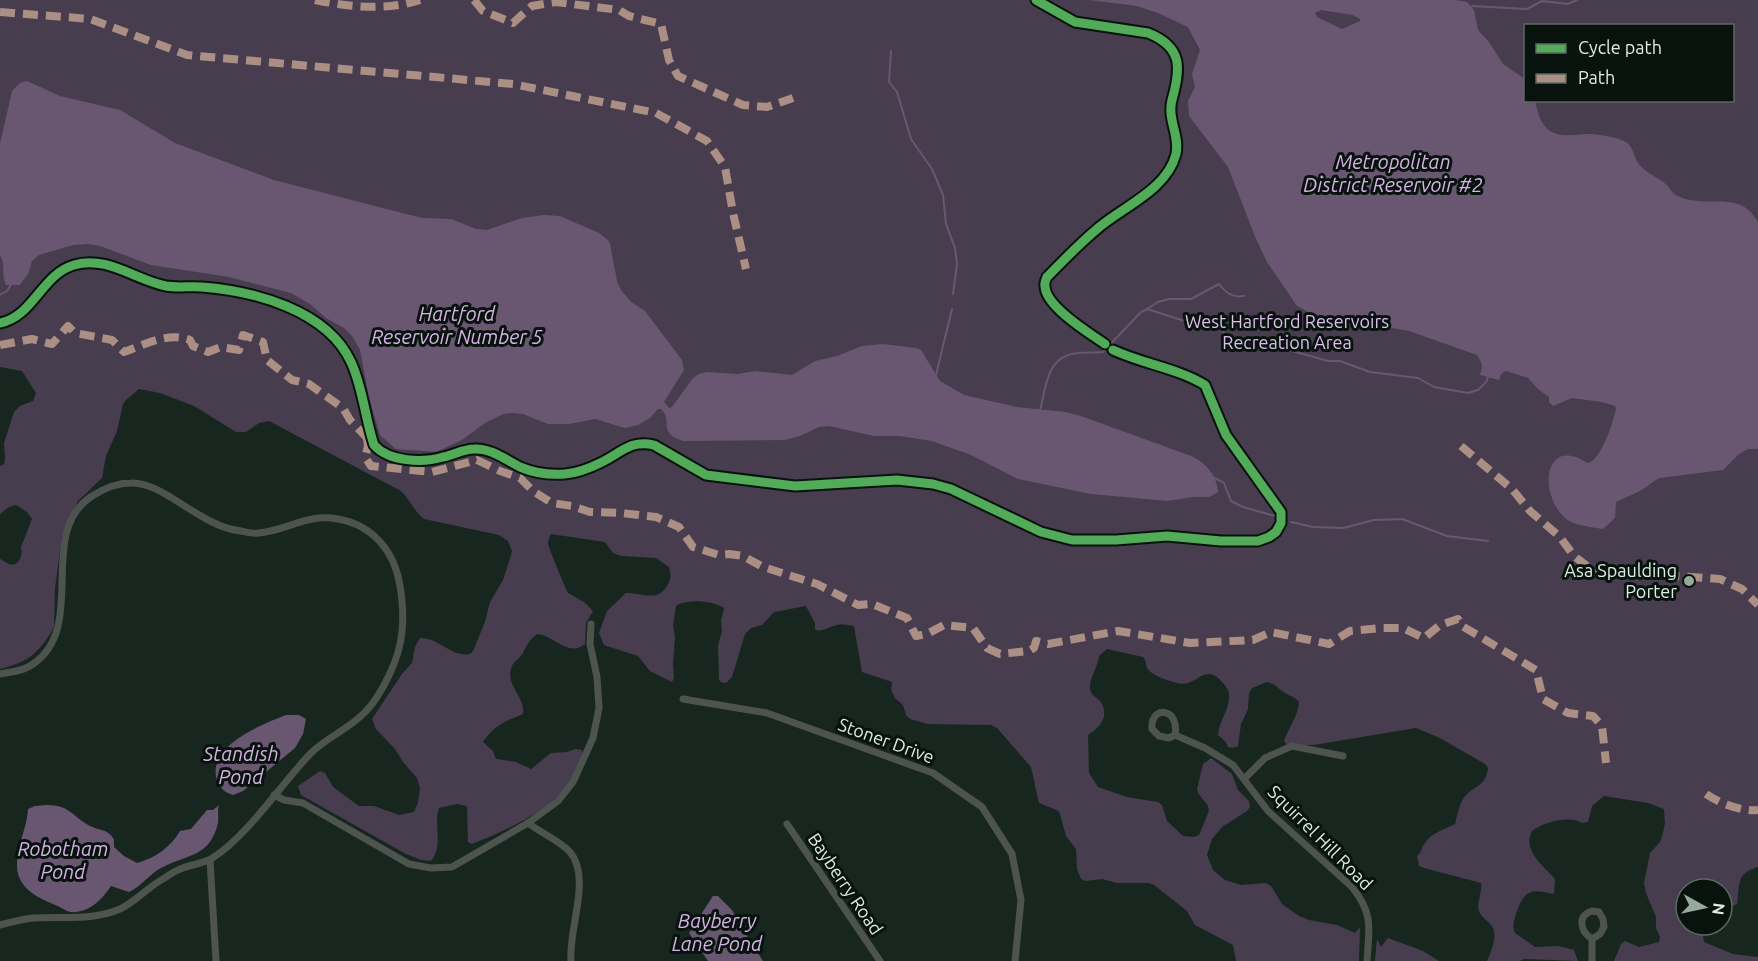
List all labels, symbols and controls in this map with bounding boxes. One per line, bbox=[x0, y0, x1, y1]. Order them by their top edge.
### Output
legend bbox=[1524, 24, 1734, 102]
text: Cycle path bbox=[1578, 37, 1662, 57]
text: Path bbox=[1578, 67, 1615, 87]
water label: Metropolitan District Reservoir #2 bbox=[1303, 150, 1483, 196]
water label: Hartford Reservoir Number 5 bbox=[371, 302, 544, 348]
park label: West Hartford Reservoirs Recreation Area bbox=[1185, 311, 1389, 352]
place label: Asa Spaulding Porter bbox=[1564, 560, 1677, 601]
marker: Asa Spaulding Porter bbox=[1682, 574, 1696, 588]
street label: Stoner Drive bbox=[836, 713, 937, 767]
water label: Standish Pond bbox=[202, 742, 279, 788]
street label: Squirrel Hill Road bbox=[1264, 781, 1377, 894]
street label: Bayberry Road bbox=[805, 829, 887, 938]
water label: Robotham Pond bbox=[18, 837, 108, 883]
north arrow bbox=[1674, 877, 1734, 937]
text: N bbox=[1709, 902, 1729, 916]
water label: Bayberry Lane Pond bbox=[672, 909, 763, 955]

